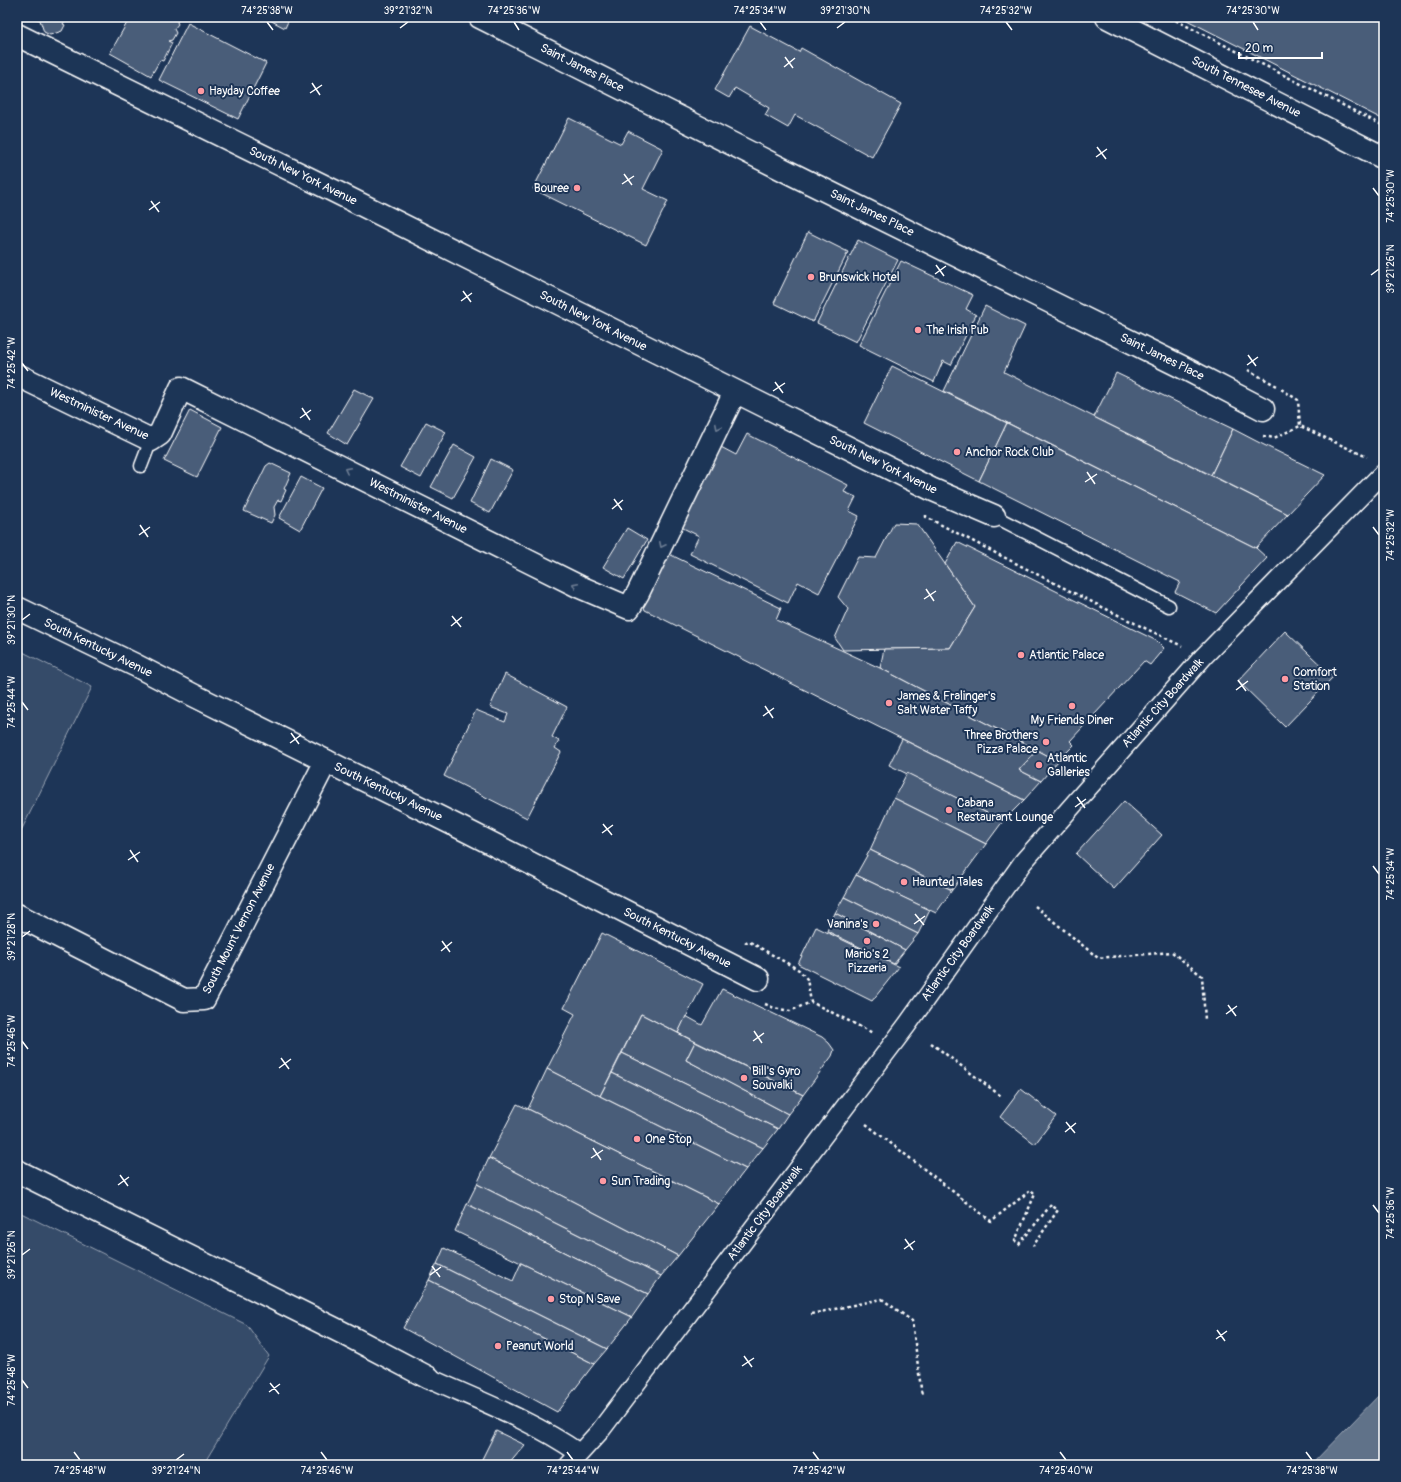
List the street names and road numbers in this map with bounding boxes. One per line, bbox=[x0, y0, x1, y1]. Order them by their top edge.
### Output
street label: Saint James Place bbox=[538, 41, 626, 96]
street label: South Tennesee Avenue bbox=[1189, 53, 1303, 121]
street label: South New York Avenue bbox=[247, 143, 360, 209]
street label: Saint James Place bbox=[828, 186, 917, 240]
street label: South New York Avenue bbox=[537, 287, 649, 355]
street label: Saint James Place bbox=[1118, 330, 1207, 384]
street label: Westminister Avenue bbox=[47, 384, 151, 444]
street label: South New York Avenue bbox=[827, 432, 940, 498]
street label: Westminister Avenue bbox=[367, 475, 470, 537]
street label: South Kentucky Avenue bbox=[41, 615, 155, 681]
street label: Atlantic City Boardwalk bbox=[1119, 655, 1207, 751]
street label: South Kentucky Avenue bbox=[331, 759, 445, 825]
street label: South Mount Vernon Avenue bbox=[199, 861, 279, 997]
street label: Atlantic City Boardwalk bbox=[918, 902, 998, 1004]
street label: South Kentucky Avenue bbox=[621, 904, 733, 972]
street label: Atlantic City Boardwalk bbox=[724, 1162, 806, 1264]

